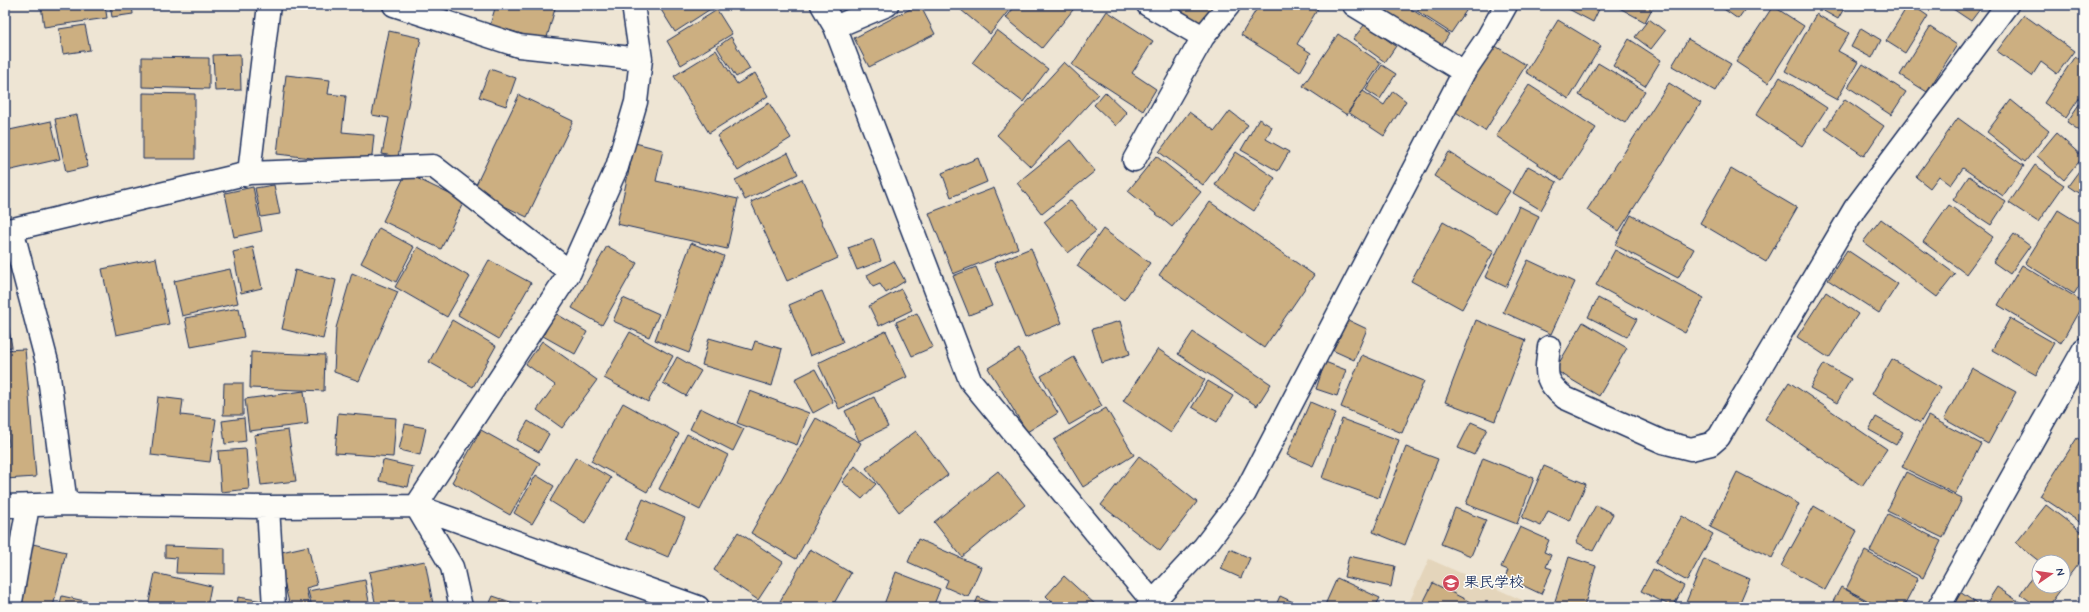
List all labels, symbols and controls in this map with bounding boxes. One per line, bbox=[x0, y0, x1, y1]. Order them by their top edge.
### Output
north arrow bbox=[2031, 554, 2071, 594]
text: N bbox=[2052, 567, 2067, 577]
school or university icon: 果民学校 bbox=[1441, 573, 1461, 593]
place label: 果民学校 bbox=[1464, 573, 1524, 593]

